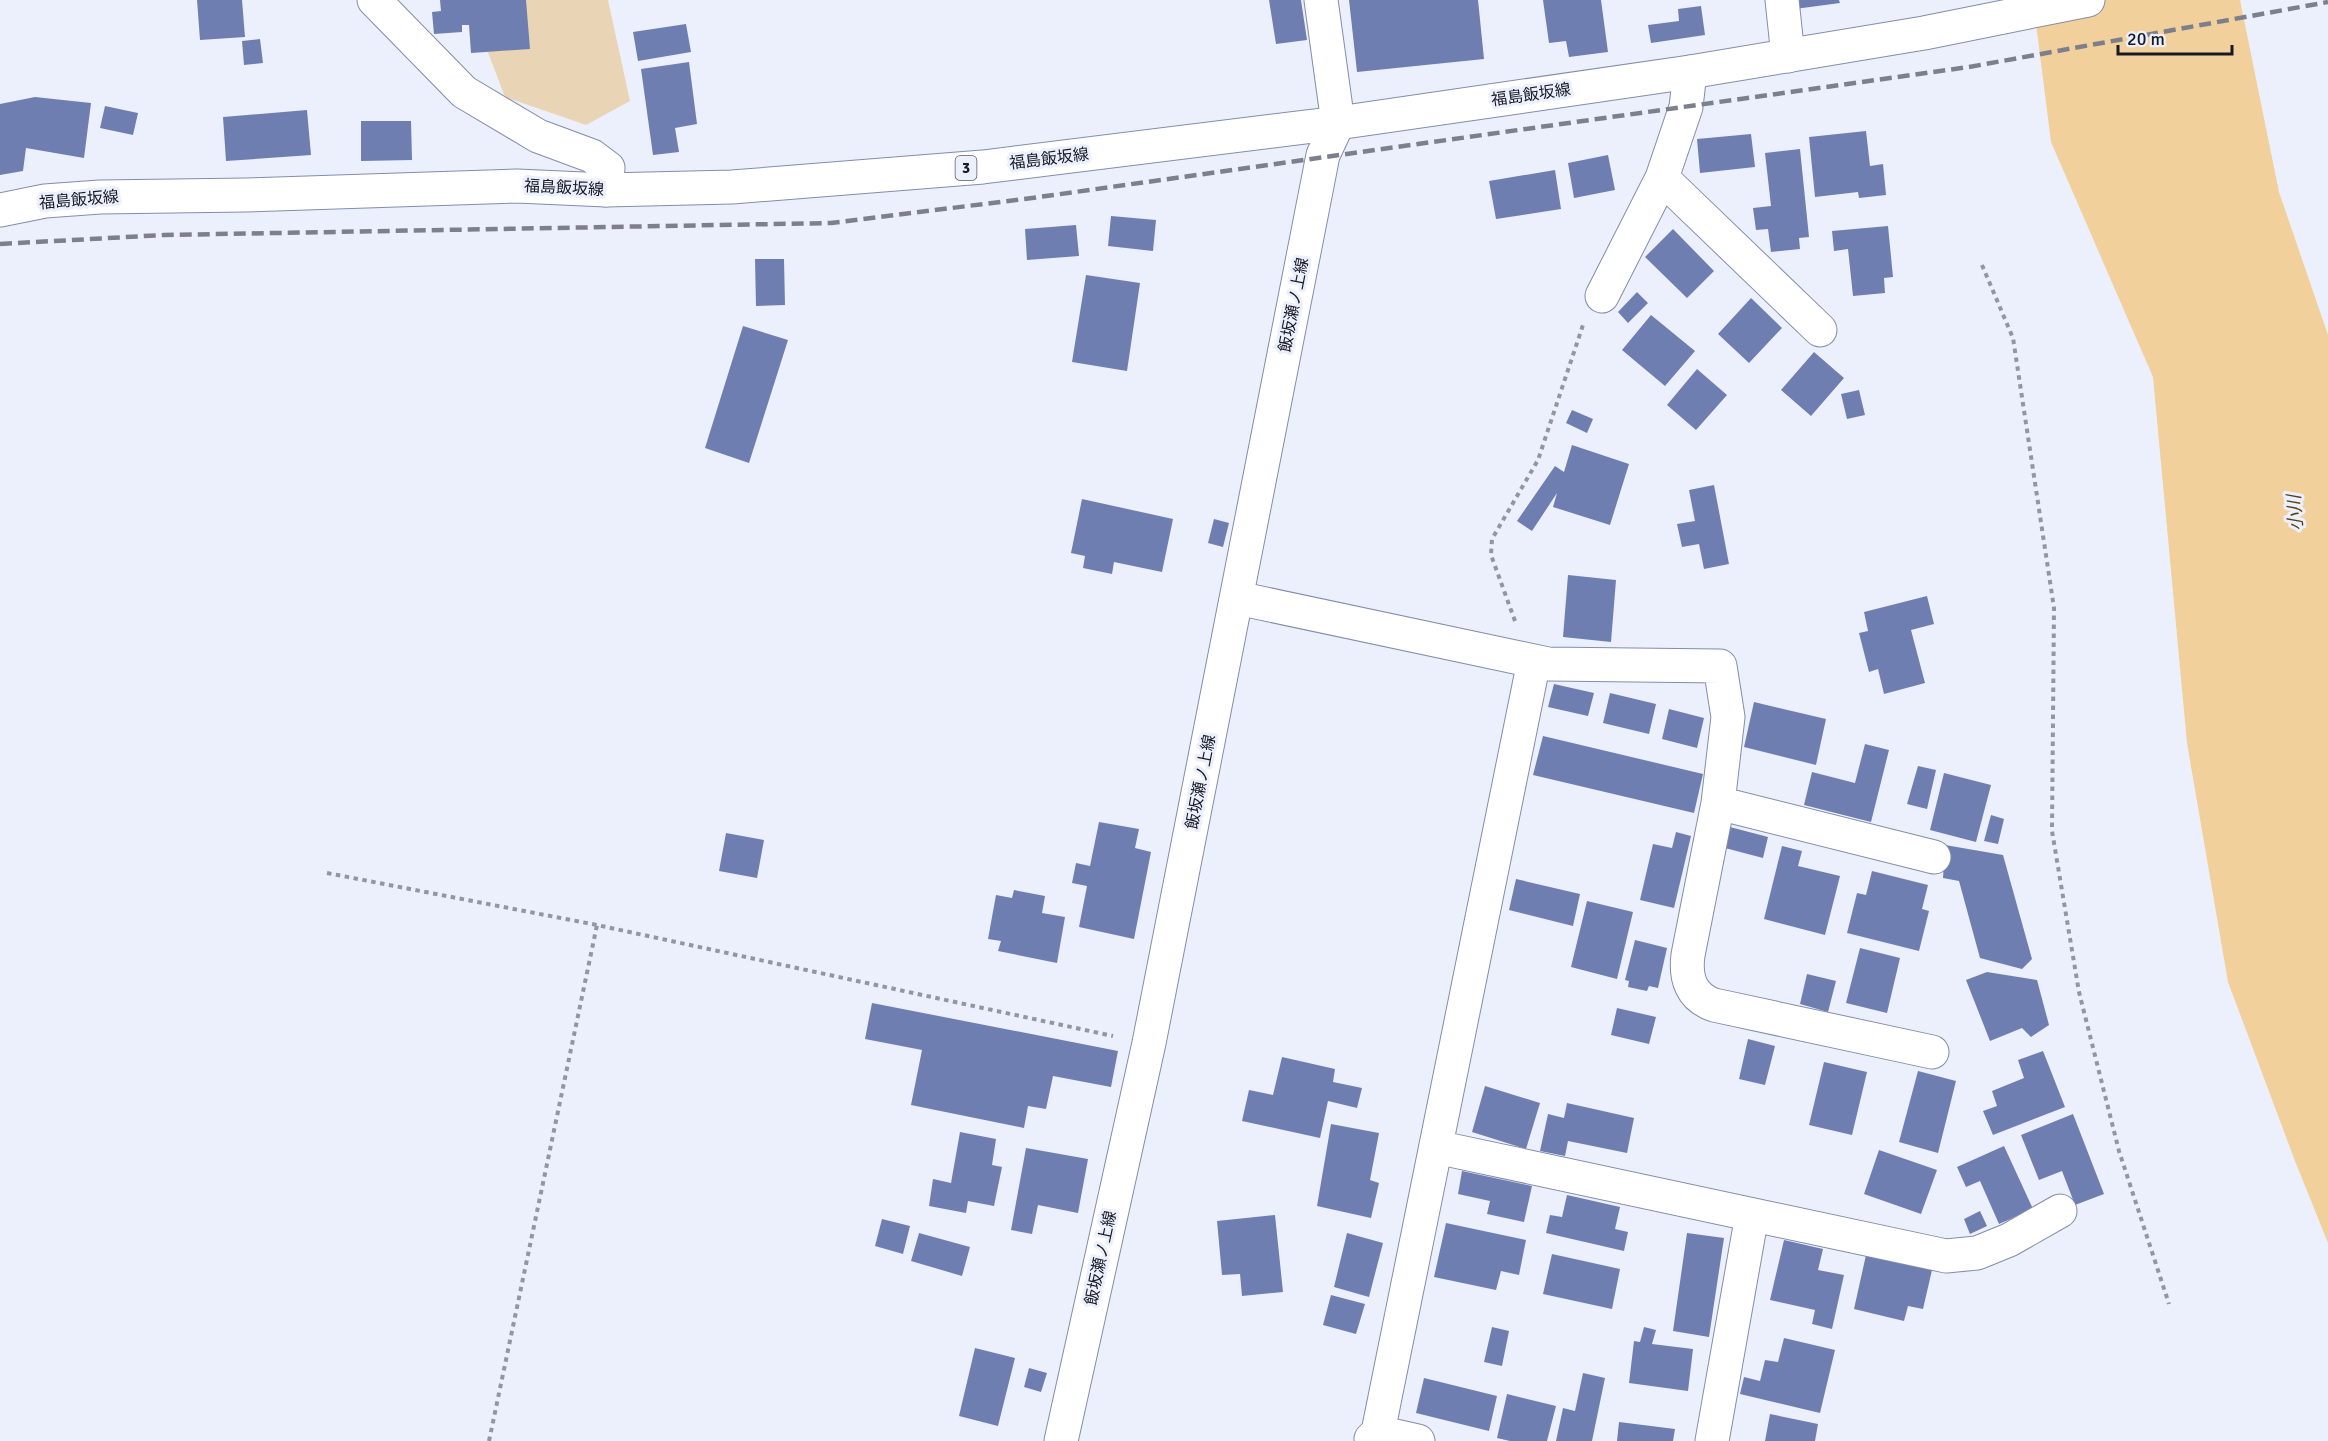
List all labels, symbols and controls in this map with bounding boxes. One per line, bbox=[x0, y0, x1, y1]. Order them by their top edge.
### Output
scale bar bbox=[2118, 18, 2232, 56]
text: 20 m bbox=[2127, 28, 2165, 50]
street label: 福島飯坂線 bbox=[1490, 80, 1572, 110]
street label: 福島飯坂線 bbox=[1008, 144, 1090, 174]
road number: 3 bbox=[956, 156, 976, 180]
street label: 福島飯坂線 bbox=[524, 176, 604, 200]
street label: 福島飯坂線 bbox=[38, 187, 120, 213]
street label: 飯坂瀬ノ上線 bbox=[1275, 256, 1313, 354]
water label: 小川 bbox=[2283, 492, 2307, 532]
street label: 飯坂瀬ノ上線 bbox=[1182, 733, 1220, 831]
street label: 飯坂瀬ノ上線 bbox=[1081, 1209, 1121, 1307]

